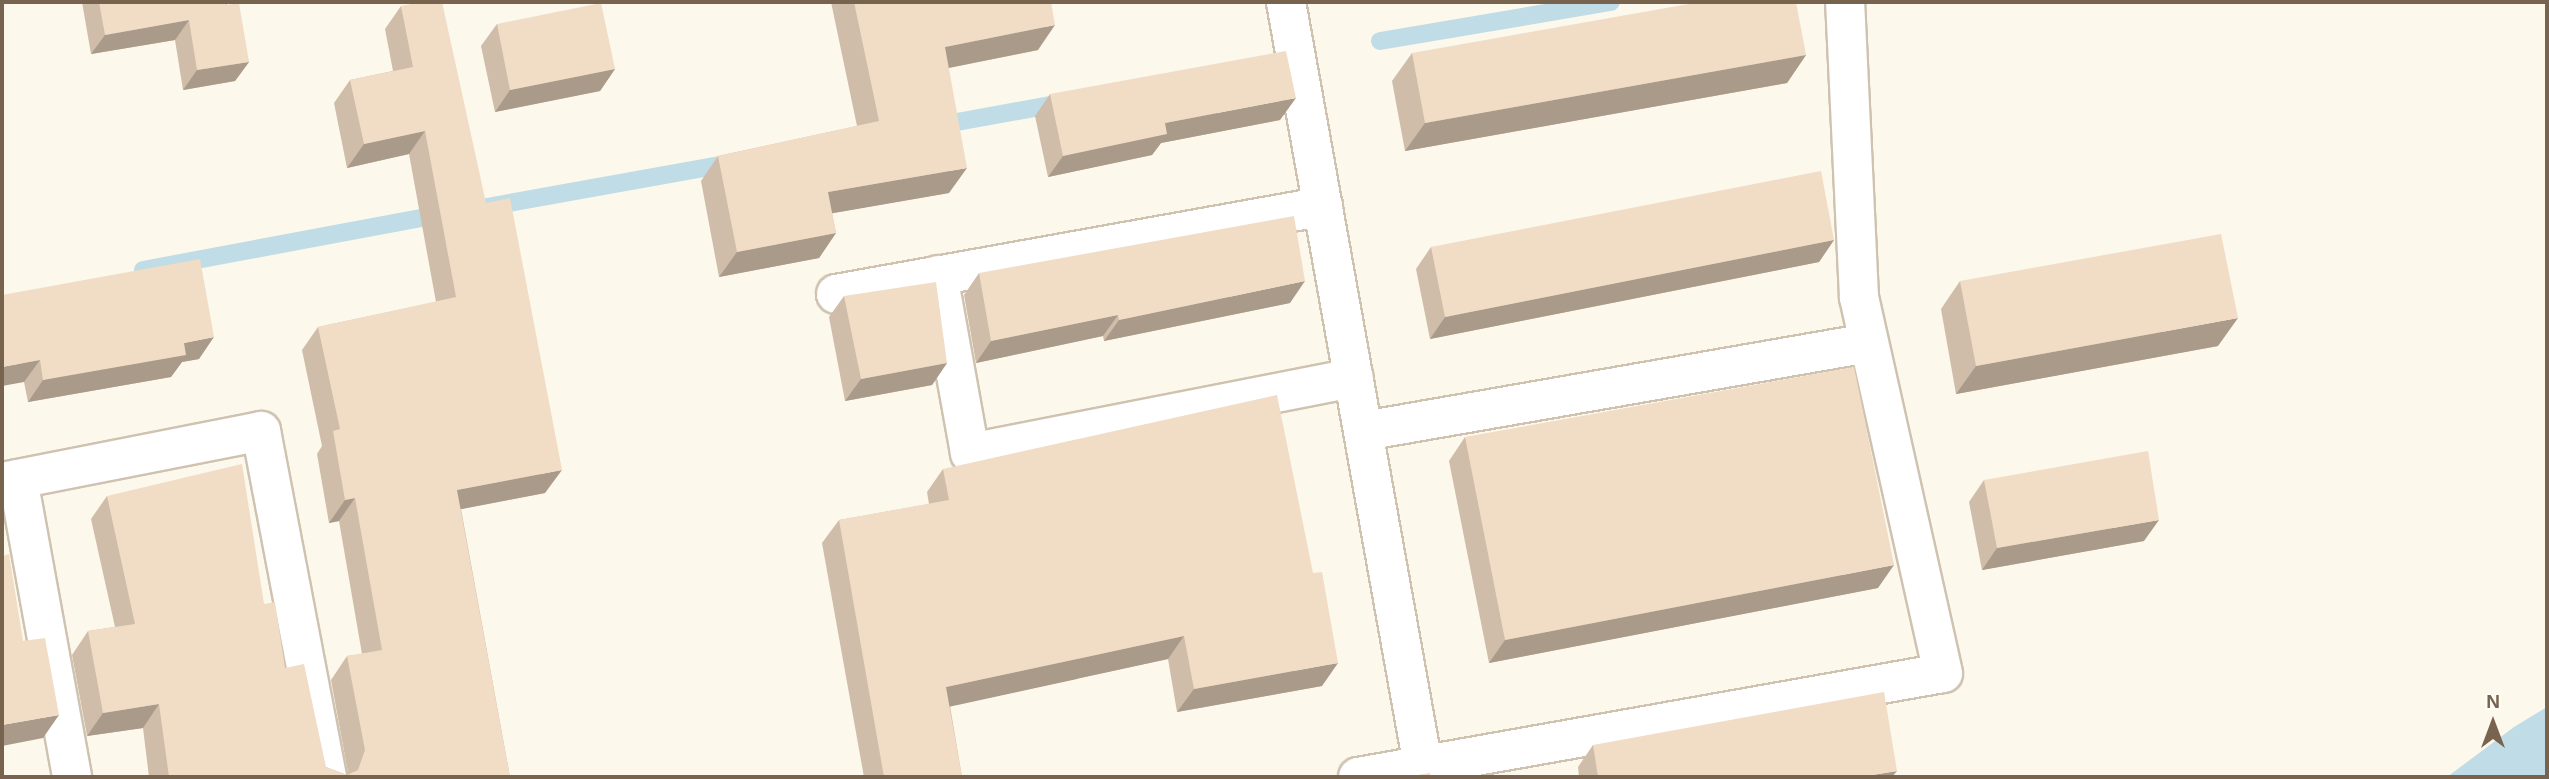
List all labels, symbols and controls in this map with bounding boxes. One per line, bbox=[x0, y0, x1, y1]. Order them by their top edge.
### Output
north arrow bbox=[2458, 688, 2528, 758]
text: N bbox=[2486, 691, 2500, 712]

